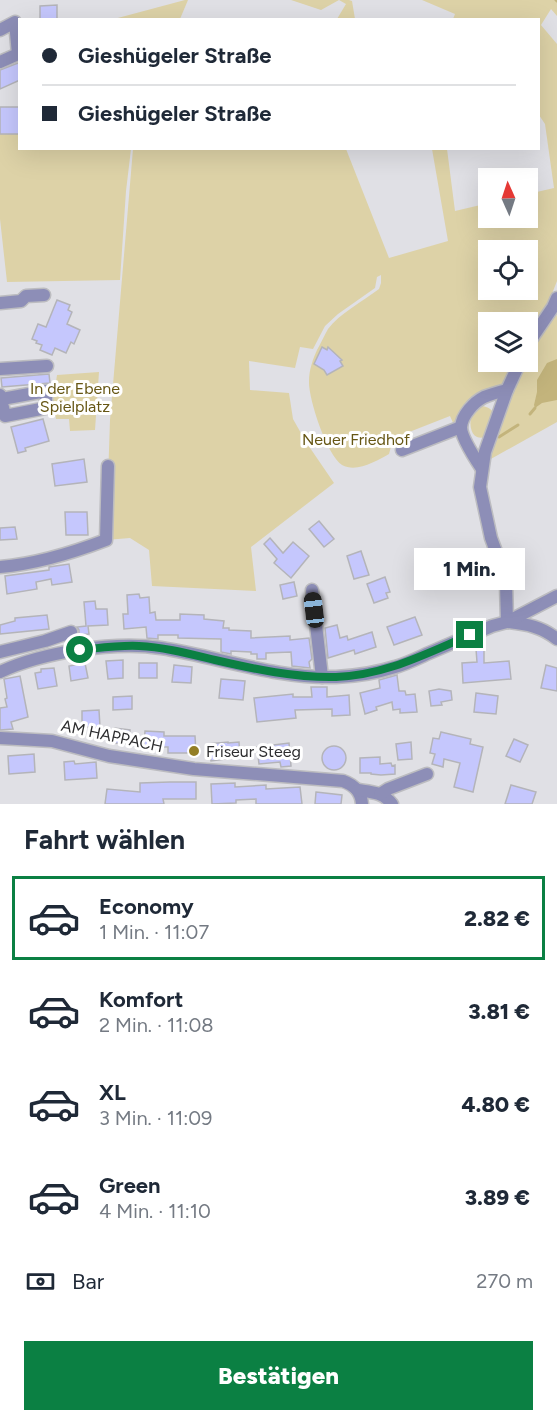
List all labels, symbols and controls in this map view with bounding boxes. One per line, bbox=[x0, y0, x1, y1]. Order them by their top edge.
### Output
text: Gieshügeler Straße bbox=[78, 42, 272, 69]
text: Gieshügeler Straße bbox=[78, 100, 272, 127]
north arrow bbox=[478, 168, 538, 228]
map controls bbox=[478, 168, 538, 372]
button: locate bbox=[478, 240, 538, 300]
button: layers bbox=[478, 312, 538, 372]
park label: In der Ebene Spielplatz bbox=[30, 379, 120, 416]
park label: Neuer Friedhof bbox=[302, 430, 410, 449]
callout: 1 Min. bbox=[414, 548, 526, 590]
text: 1 Min. bbox=[443, 557, 496, 581]
car bbox=[303, 591, 325, 629]
route end bbox=[456, 621, 483, 648]
route start bbox=[66, 636, 93, 663]
street label: AM HAPPACH bbox=[59, 716, 165, 756]
place label: Friseur Steeg bbox=[206, 742, 301, 761]
marker: Friseur Steeg bbox=[187, 744, 201, 758]
text: Fahrt wählen bbox=[24, 823, 185, 856]
icon: car bbox=[27, 891, 81, 945]
text: Economy bbox=[99, 893, 194, 920]
text: 2.82 € bbox=[464, 905, 530, 932]
text: 1 Min. · 11:07 bbox=[99, 920, 209, 944]
icon: car bbox=[27, 984, 81, 1038]
text: Komfort bbox=[99, 986, 183, 1013]
text: 3.81 € bbox=[468, 998, 530, 1025]
text: 2 Min. · 11:08 bbox=[99, 1013, 214, 1037]
icon: car bbox=[27, 1077, 81, 1131]
text: XL bbox=[99, 1079, 126, 1106]
text: 4.80 € bbox=[462, 1091, 530, 1118]
text: 3 Min. · 11:09 bbox=[99, 1106, 212, 1130]
icon: car bbox=[27, 1170, 81, 1224]
text: Green bbox=[99, 1172, 161, 1199]
text: 3.89 € bbox=[465, 1184, 530, 1211]
text: 4 Min. · 11:10 bbox=[99, 1199, 211, 1223]
icon: cash bbox=[24, 1265, 57, 1298]
text: Bar bbox=[72, 1268, 104, 1295]
text: 270 m bbox=[476, 1269, 533, 1293]
button: Bestätigen bbox=[24, 1341, 533, 1410]

